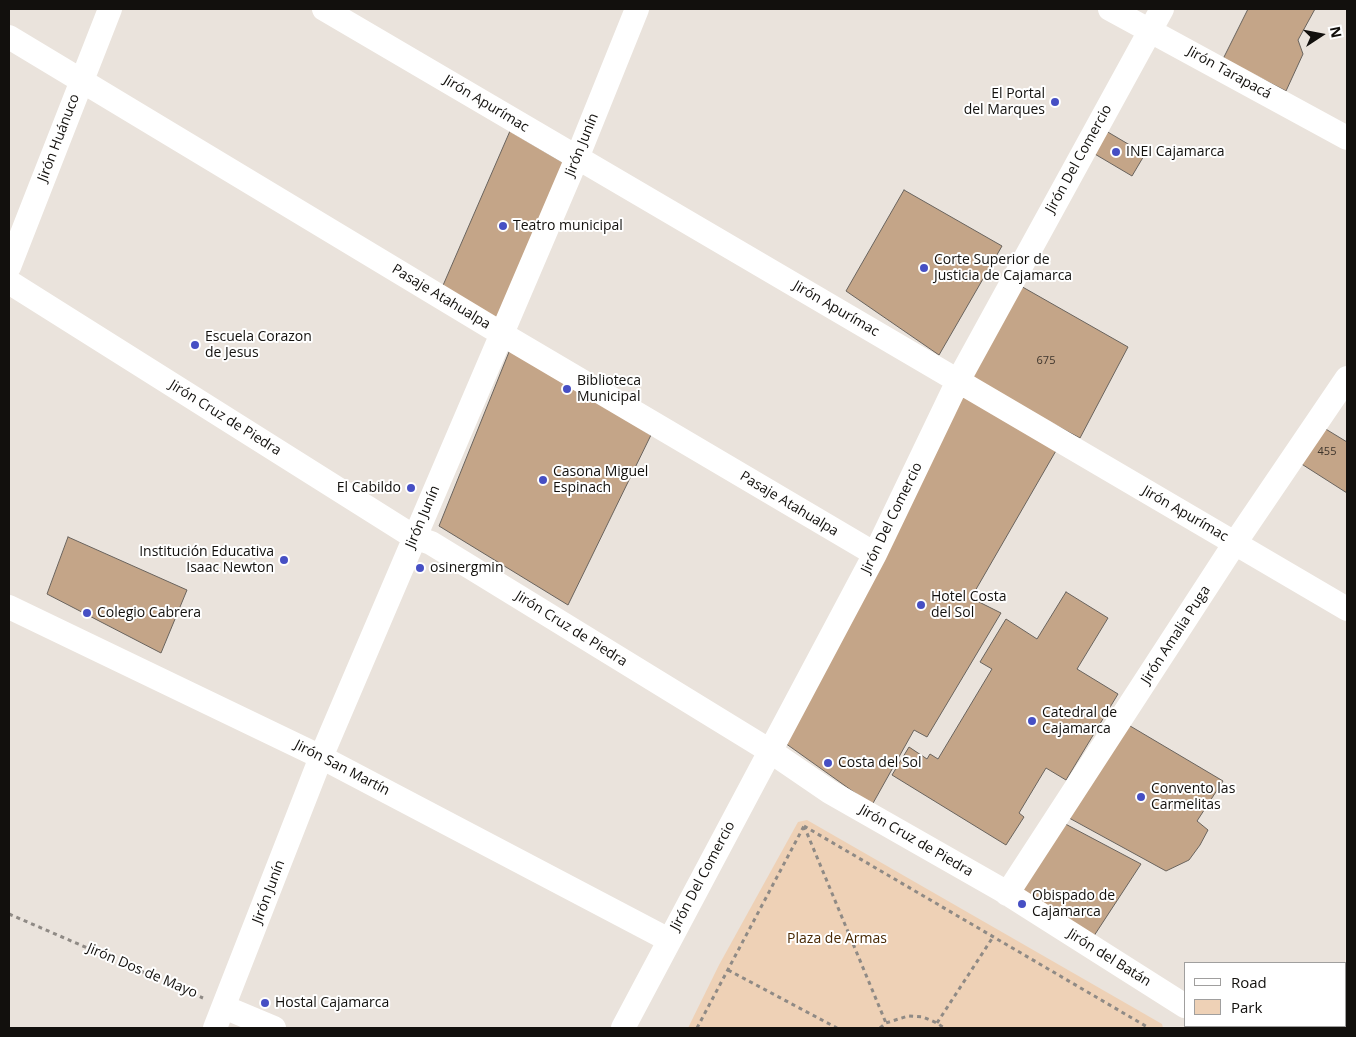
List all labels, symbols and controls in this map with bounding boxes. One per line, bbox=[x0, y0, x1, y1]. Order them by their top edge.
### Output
north arrow bbox=[1296, 10, 1346, 60]
text: N bbox=[1326, 25, 1347, 39]
street label: Jirón Tarapacá bbox=[1184, 43, 1274, 103]
street label: Jirón Apurímac bbox=[440, 72, 532, 136]
place label: El Portal del Marques bbox=[964, 86, 1045, 118]
street label: Jirón Huánuco bbox=[35, 92, 83, 184]
marker: El Portal del Marques bbox=[1049, 96, 1061, 108]
street label: Jirón Del Comercio bbox=[1042, 102, 1116, 216]
street label: Jirón Junín bbox=[562, 111, 602, 179]
place label: INEI Cajamarca bbox=[1126, 144, 1225, 160]
marker: INEI Cajamarca bbox=[1110, 146, 1122, 158]
place label: Teatro municipal bbox=[513, 218, 623, 234]
marker: Teatro municipal bbox=[497, 220, 509, 232]
place label: Corte Superior de Justicia de Cajamarca bbox=[934, 252, 1072, 284]
street label: Pasaje Atahualpa bbox=[389, 261, 493, 333]
marker: Corte Superior de Justicia de Cajamarca bbox=[918, 262, 930, 274]
street label: Jirón Apurímac bbox=[790, 278, 882, 340]
place label: Escuela Corazon de Jesus bbox=[205, 329, 312, 362]
marker: Escuela Corazon de Jesus bbox=[189, 339, 201, 351]
house number: 675 bbox=[1037, 354, 1055, 368]
place label: Biblioteca Municipal bbox=[577, 373, 641, 406]
street label: Jirón Cruz de Piedra bbox=[166, 377, 284, 459]
marker: Biblioteca Municipal bbox=[561, 383, 573, 395]
house number: 455 bbox=[1318, 445, 1336, 459]
street label: Jirón Del Comercio bbox=[858, 460, 926, 576]
place label: Casona Miguel Espinach bbox=[553, 464, 648, 497]
street label: Pasaje Atahualpa bbox=[737, 468, 841, 540]
marker: Casona Miguel Espinach bbox=[537, 474, 549, 486]
place label: El Cabildo bbox=[337, 480, 401, 496]
marker: El Cabildo bbox=[405, 482, 417, 494]
street label: Jirón Junín bbox=[402, 483, 444, 551]
street label: Jirón Apurímac bbox=[1139, 483, 1231, 545]
place label: Institución Educativa Isaac Newton bbox=[139, 544, 274, 576]
marker: Institución Educativa Isaac Newton bbox=[278, 554, 290, 566]
place label: osinergmin bbox=[430, 560, 503, 576]
marker: osinergmin bbox=[414, 562, 426, 574]
street label: Jirón Amalia Puga bbox=[1138, 583, 1214, 687]
street label: Jirón Cruz de Piedra bbox=[512, 588, 630, 670]
place label: Hotel Costa del Sol bbox=[931, 589, 1006, 622]
marker: Hotel Costa del Sol bbox=[915, 599, 927, 611]
place label: Colegio Cabrera bbox=[97, 605, 201, 621]
marker: Colegio Cabrera bbox=[81, 607, 93, 619]
place label: Catedral de Cajamarca bbox=[1042, 705, 1117, 738]
marker: Catedral de Cajamarca bbox=[1026, 715, 1038, 727]
street label: Jirón San Martín bbox=[292, 737, 392, 799]
place label: Costa del Sol bbox=[838, 755, 922, 771]
marker: Costa del Sol bbox=[822, 757, 834, 769]
place label: Convento las Carmelitas bbox=[1151, 781, 1235, 814]
marker: Convento las Carmelitas bbox=[1135, 791, 1147, 803]
street label: Jirón Cruz de Piedra bbox=[856, 801, 976, 881]
street label: Jirón Del Comercio bbox=[667, 819, 739, 933]
street label: Jirón Junín bbox=[249, 858, 289, 926]
place label: Obispado de Cajamarca bbox=[1032, 888, 1115, 920]
marker: Obispado de Cajamarca bbox=[1016, 898, 1028, 910]
street label: Jirón del Batán bbox=[1064, 926, 1154, 990]
park label: Plaza de Armas bbox=[787, 931, 887, 947]
street label: Jirón Dos de Mayo bbox=[84, 940, 200, 1002]
legend bbox=[1184, 962, 1346, 1027]
text: Road bbox=[1231, 972, 1267, 992]
place label: Hostal Cajamarca bbox=[275, 995, 389, 1011]
marker: Hostal Cajamarca bbox=[259, 997, 271, 1009]
text: Park bbox=[1231, 997, 1262, 1017]

